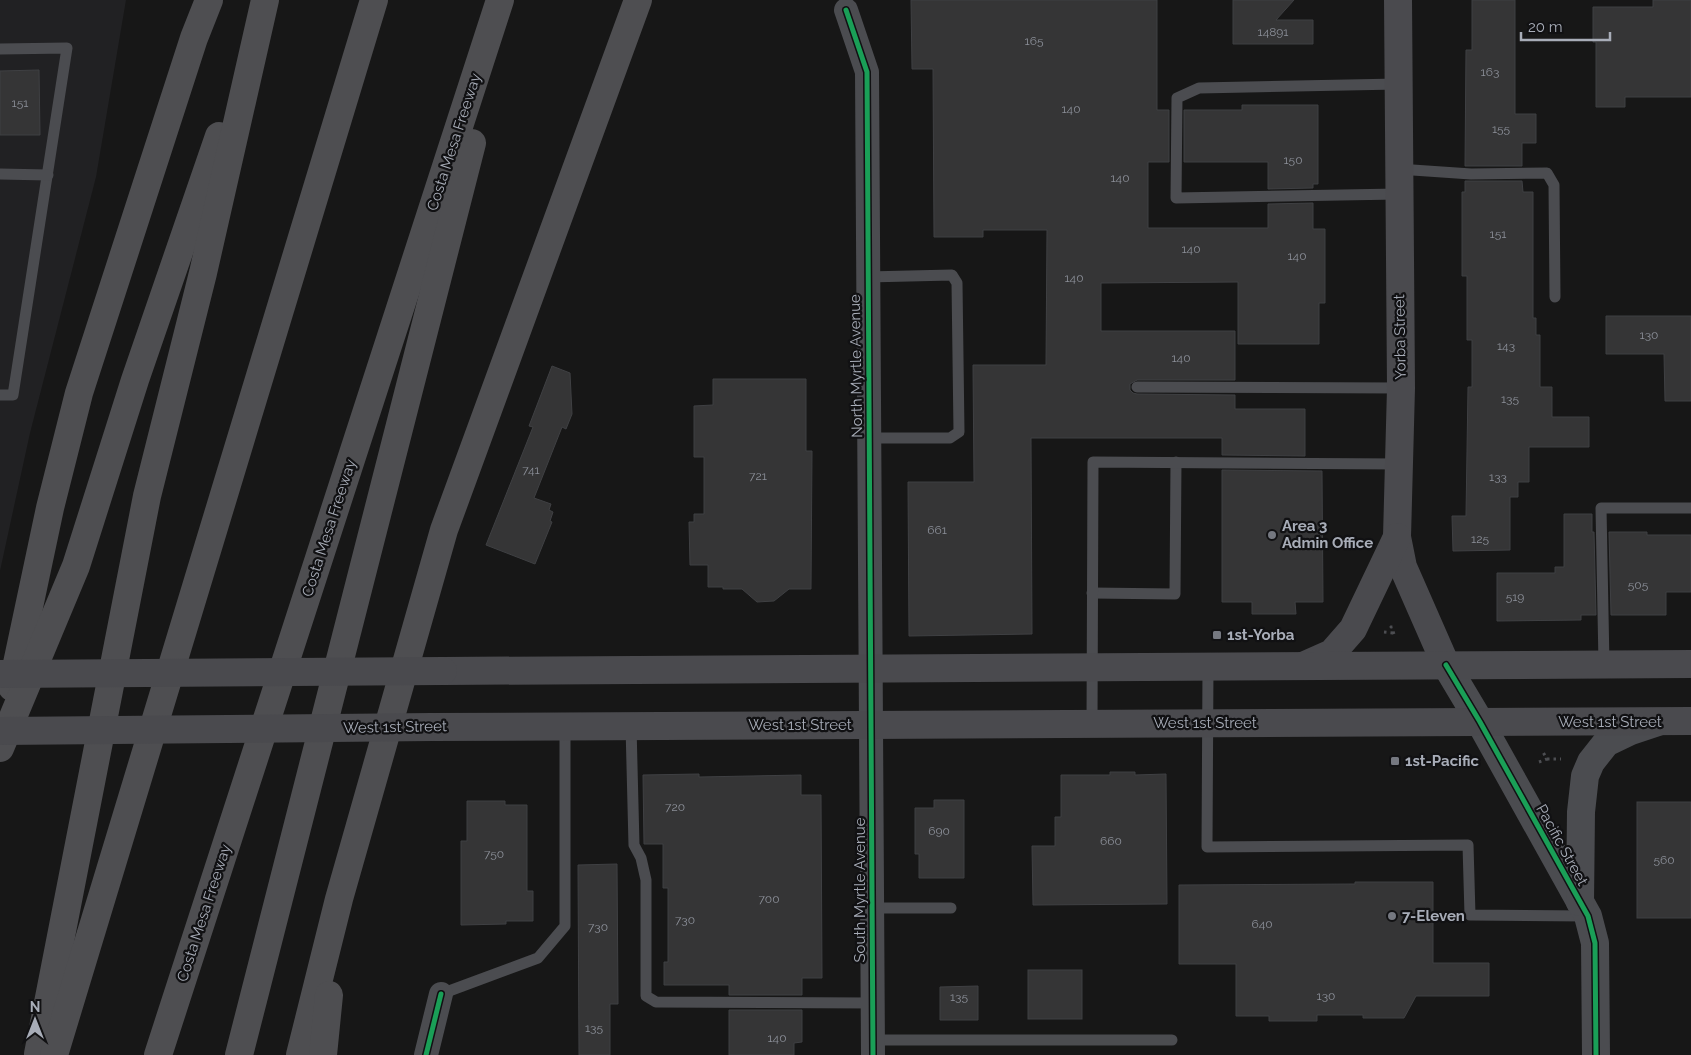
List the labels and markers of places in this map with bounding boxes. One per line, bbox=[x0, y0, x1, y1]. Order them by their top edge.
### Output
place label: Area 3 Admin Office bbox=[1282, 517, 1373, 552]
marker: Area 3 Admin Office bbox=[1266, 529, 1278, 541]
place label: 1st-Yorba bbox=[1227, 626, 1295, 644]
marker: 1st-Yorba bbox=[1211, 629, 1223, 641]
place label: 1st-Pacific bbox=[1405, 752, 1479, 770]
marker: 1st-Pacific bbox=[1389, 755, 1401, 767]
place label: 7-Eleven bbox=[1402, 907, 1465, 925]
marker: 7-Eleven bbox=[1386, 910, 1398, 922]

